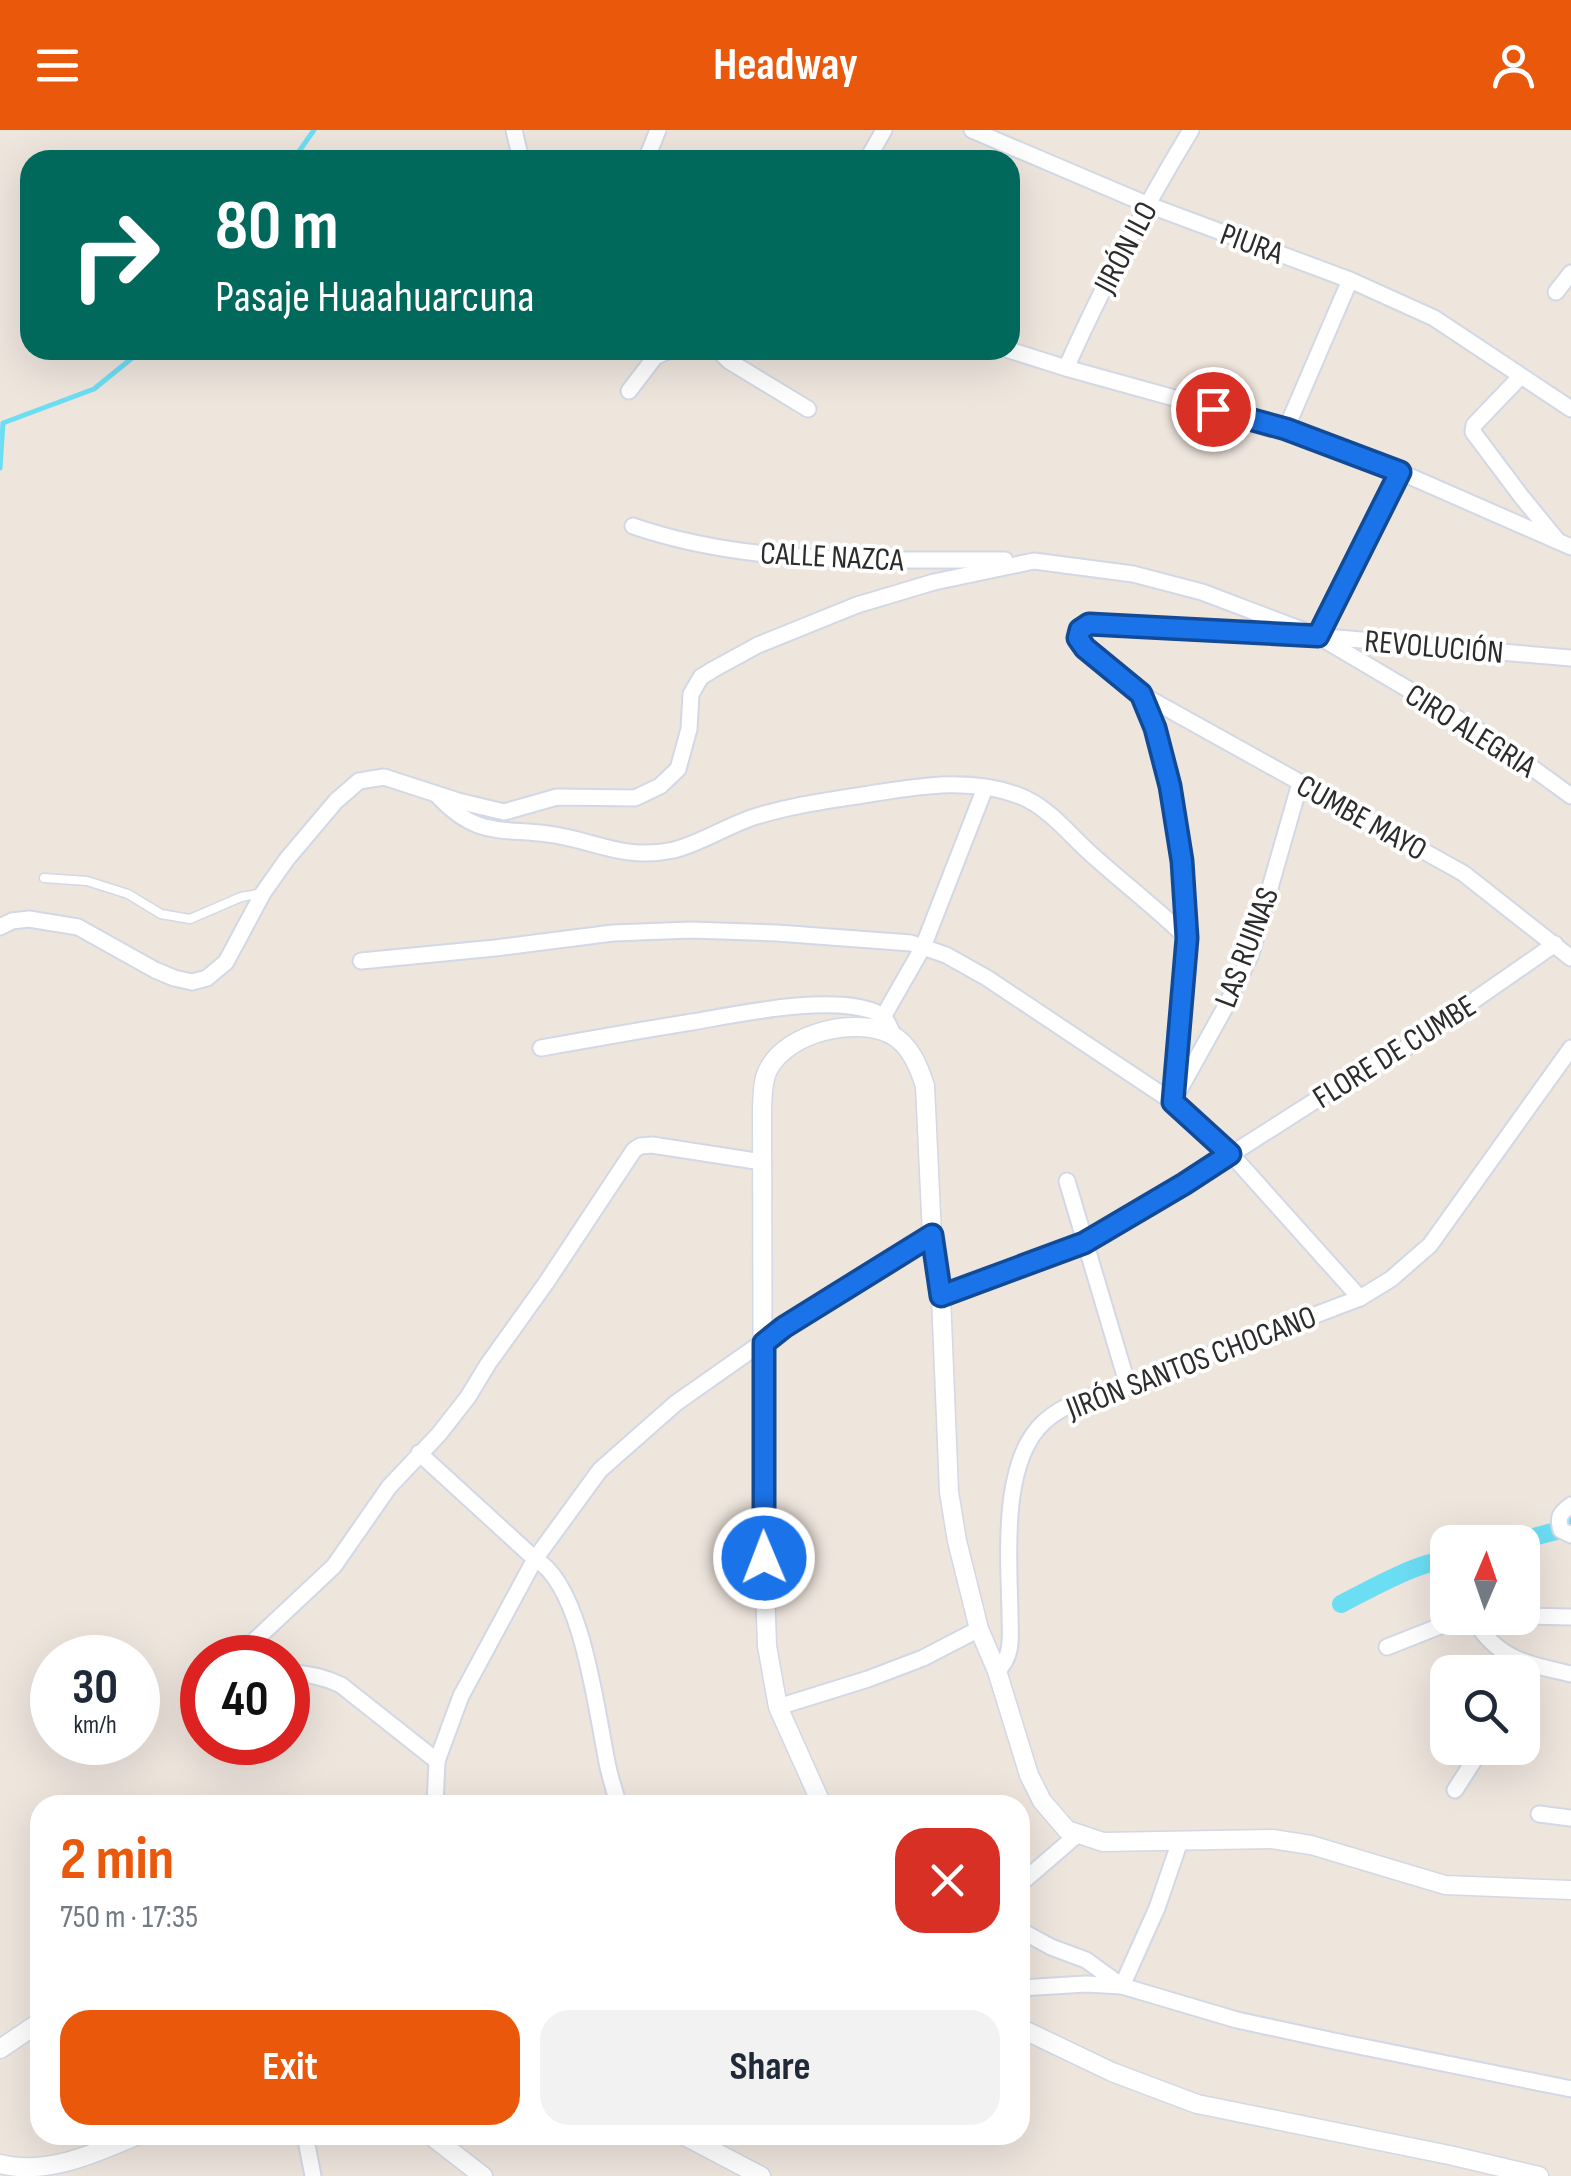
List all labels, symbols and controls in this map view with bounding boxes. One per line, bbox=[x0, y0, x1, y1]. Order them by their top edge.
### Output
icon: menu bbox=[30, 38, 85, 93]
text: Headway bbox=[713, 38, 858, 93]
icon: person bbox=[1486, 38, 1541, 93]
text: 80 m bbox=[215, 185, 339, 269]
icon: right bbox=[50, 190, 180, 320]
street label: JIRÓN ILO bbox=[1086, 195, 1167, 301]
street label: PIURA bbox=[1215, 215, 1289, 274]
text: Pasaje Huaahuarcuna bbox=[215, 270, 535, 325]
pin bbox=[1171, 367, 1256, 452]
icon: arrive bbox=[1186, 382, 1241, 437]
street label: CALLE NAZCA bbox=[759, 534, 905, 581]
street label: REVOLUCIÓN bbox=[1363, 622, 1505, 673]
street label: CIRO ALEGRIA bbox=[1398, 676, 1543, 787]
street label: CUMBE MAYO bbox=[1289, 767, 1433, 870]
street label: LAS RUINAS bbox=[1207, 882, 1288, 1013]
street label: FLORE DE CUMBE bbox=[1306, 987, 1483, 1118]
street label: JIRÓN SANTOS CHOCANO bbox=[1060, 1298, 1322, 1429]
position arrow bbox=[712, 1506, 816, 1610]
north arrow bbox=[1430, 1525, 1540, 1635]
map controls bbox=[1430, 1525, 1540, 1765]
speed limit sign: 40 bbox=[180, 1635, 310, 1765]
button: search bbox=[1430, 1655, 1540, 1765]
text: 30 bbox=[72, 1658, 118, 1718]
text: km/h bbox=[73, 1710, 117, 1741]
text: 2 min bbox=[60, 1824, 174, 1896]
button: close bbox=[895, 1828, 1000, 1933]
text: 750 m · 17:35 bbox=[60, 1898, 198, 1937]
button: Exit bbox=[60, 2010, 520, 2125]
button: Share bbox=[540, 2010, 1000, 2125]

